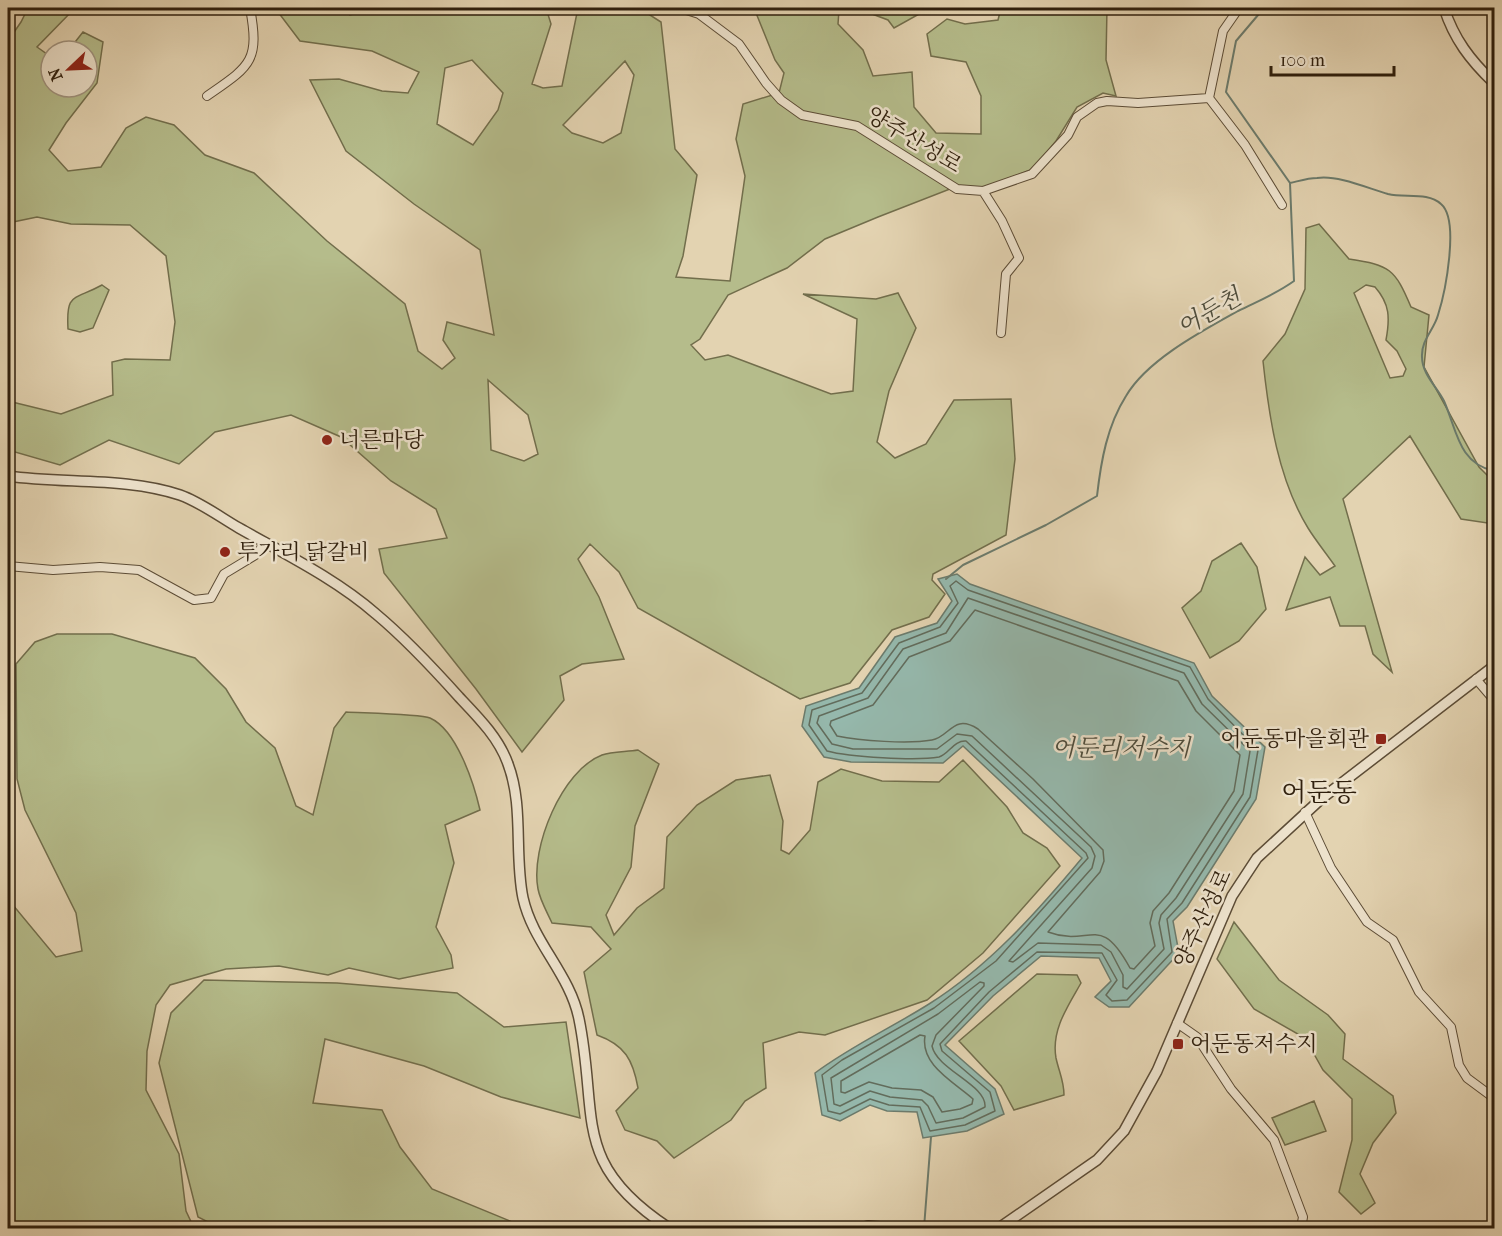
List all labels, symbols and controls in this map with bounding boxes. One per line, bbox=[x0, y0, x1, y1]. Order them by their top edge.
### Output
north arrow bbox=[39, 39, 99, 99]
scale bar bbox=[1271, 39, 1394, 77]
text: 100 m bbox=[1280, 50, 1325, 71]
text: N bbox=[44, 65, 67, 84]
street label: 양주산성로 bbox=[862, 101, 966, 179]
water label: 어둔천 bbox=[1172, 282, 1248, 342]
place label: 너른마당 bbox=[339, 427, 425, 453]
marker: 너른마당 bbox=[320, 433, 334, 447]
place label: 투가리 닭갈비 bbox=[237, 539, 369, 565]
marker: 투가리 닭갈비 bbox=[218, 545, 232, 559]
place label: 어둔동마을회관 bbox=[1220, 726, 1370, 752]
marker: 어둔동마을회관 bbox=[1374, 732, 1388, 746]
water label: 어둔리저수지 bbox=[1051, 734, 1192, 762]
district label: 어둔동 bbox=[1281, 777, 1357, 808]
street label: 양주산성로 bbox=[1169, 865, 1237, 973]
place label: 어둔동저수지 bbox=[1190, 1031, 1318, 1057]
marker: 어둔동저수지 bbox=[1171, 1037, 1185, 1051]

